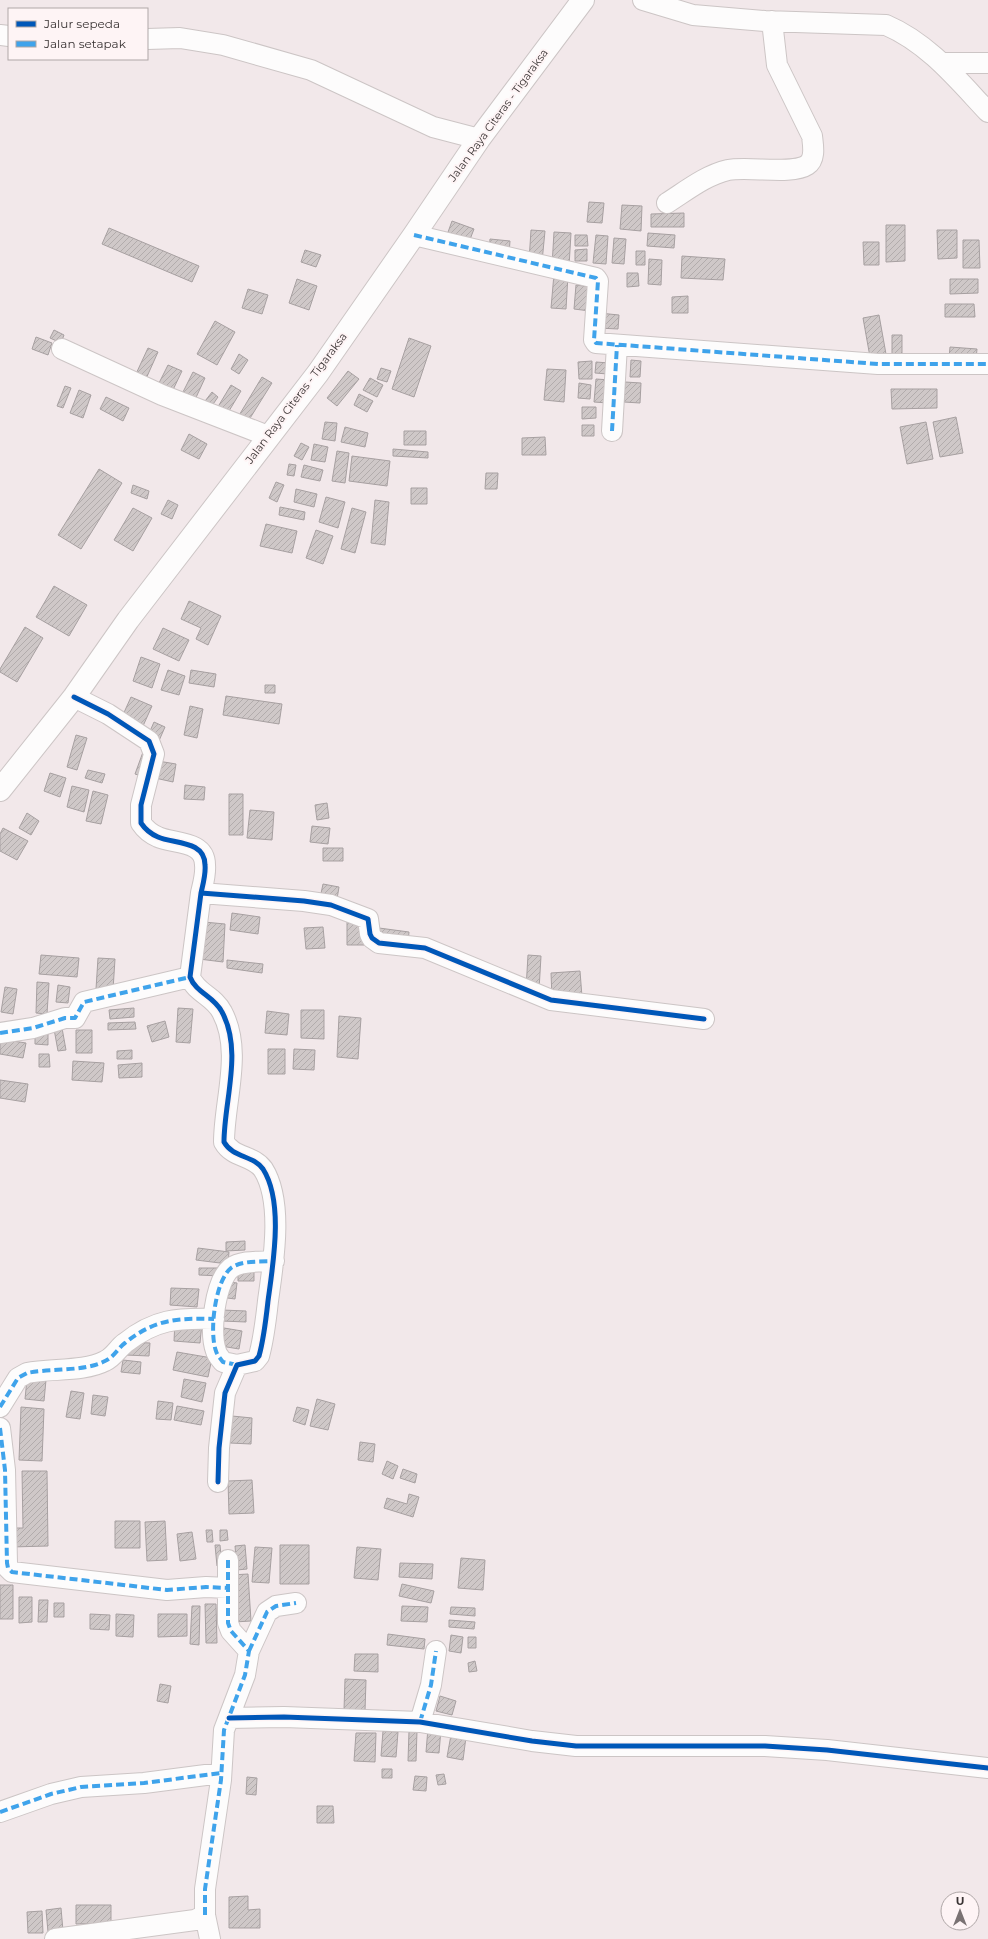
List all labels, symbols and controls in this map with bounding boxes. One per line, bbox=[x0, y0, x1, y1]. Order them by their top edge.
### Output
legend bbox=[8, 8, 148, 60]
text: Jalur sepeda bbox=[43, 16, 120, 31]
text: Jalan setapak bbox=[43, 36, 127, 51]
street label: Jalan Raya Citeras - Tigaraksa bbox=[445, 46, 551, 185]
street label: Jalan Raya Citeras - Tigaraksa bbox=[242, 330, 350, 467]
north arrow bbox=[940, 1891, 980, 1931]
text: U bbox=[956, 1894, 964, 1908]

